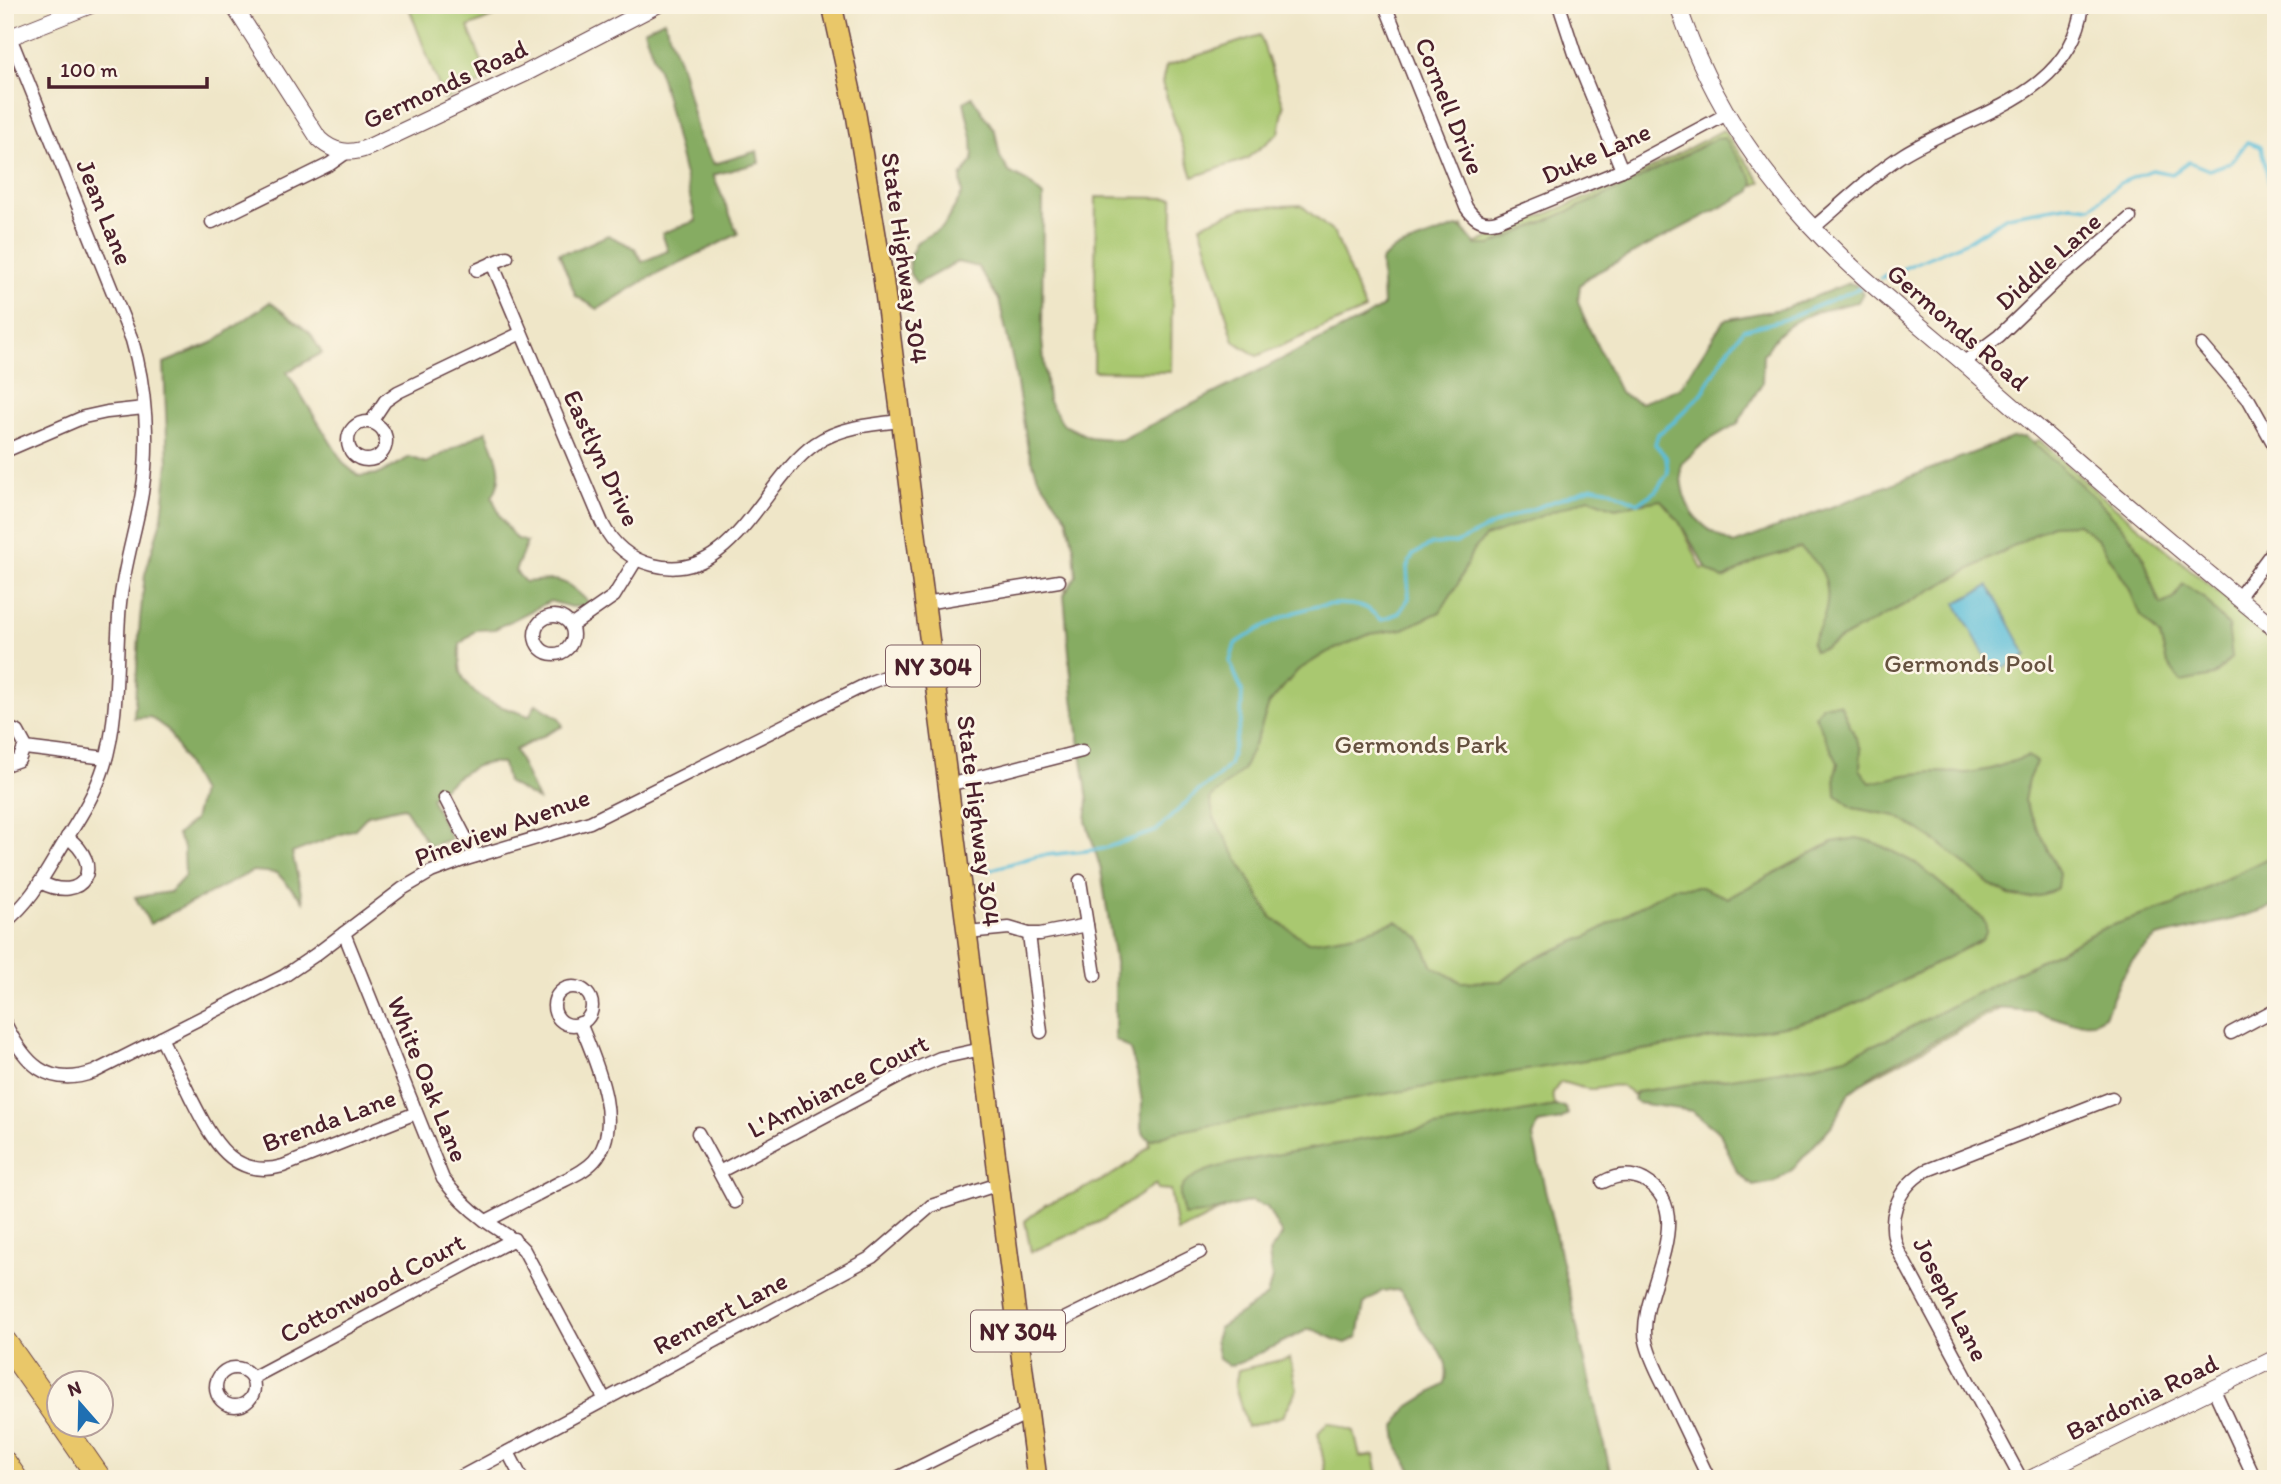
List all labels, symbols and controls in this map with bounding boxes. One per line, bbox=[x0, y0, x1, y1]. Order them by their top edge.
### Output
street label: Germonds Road bbox=[358, 32, 532, 136]
street label: Cornell Drive bbox=[1408, 33, 1492, 179]
scale bar bbox=[49, 46, 206, 90]
text: 100 m bbox=[60, 57, 118, 82]
street label: Duke Lane bbox=[1536, 115, 1656, 191]
street label: State Highway 304 bbox=[874, 150, 936, 366]
street label: Jean Lane bbox=[69, 154, 141, 270]
street label: Diddle Lane bbox=[1988, 205, 2108, 317]
street label: Germonds Road bbox=[1880, 257, 2036, 397]
street label: Eastlyn Drive bbox=[556, 385, 648, 531]
road number: NY 304 bbox=[886, 646, 980, 686]
park label: Germonds Pool bbox=[1884, 647, 2054, 679]
street label: State Highway 304 bbox=[950, 713, 1008, 929]
park label: Germonds Park bbox=[1334, 728, 1508, 760]
street label: Pineview Avenue bbox=[410, 780, 594, 874]
street label: White Oak Lane bbox=[380, 991, 476, 1167]
street label: L'Ambiance Court bbox=[742, 1027, 934, 1145]
street label: Brenda Lane bbox=[258, 1081, 400, 1159]
street label: Cottonwood Court bbox=[274, 1226, 470, 1350]
street label: Joseph Lane bbox=[1906, 1231, 1996, 1367]
street label: Rennert Lane bbox=[647, 1264, 793, 1362]
road number: NY 304 bbox=[971, 1310, 1065, 1352]
street label: Bardonia Road bbox=[2061, 1346, 2224, 1448]
north arrow bbox=[46, 1368, 116, 1438]
text: N bbox=[64, 1375, 84, 1401]

